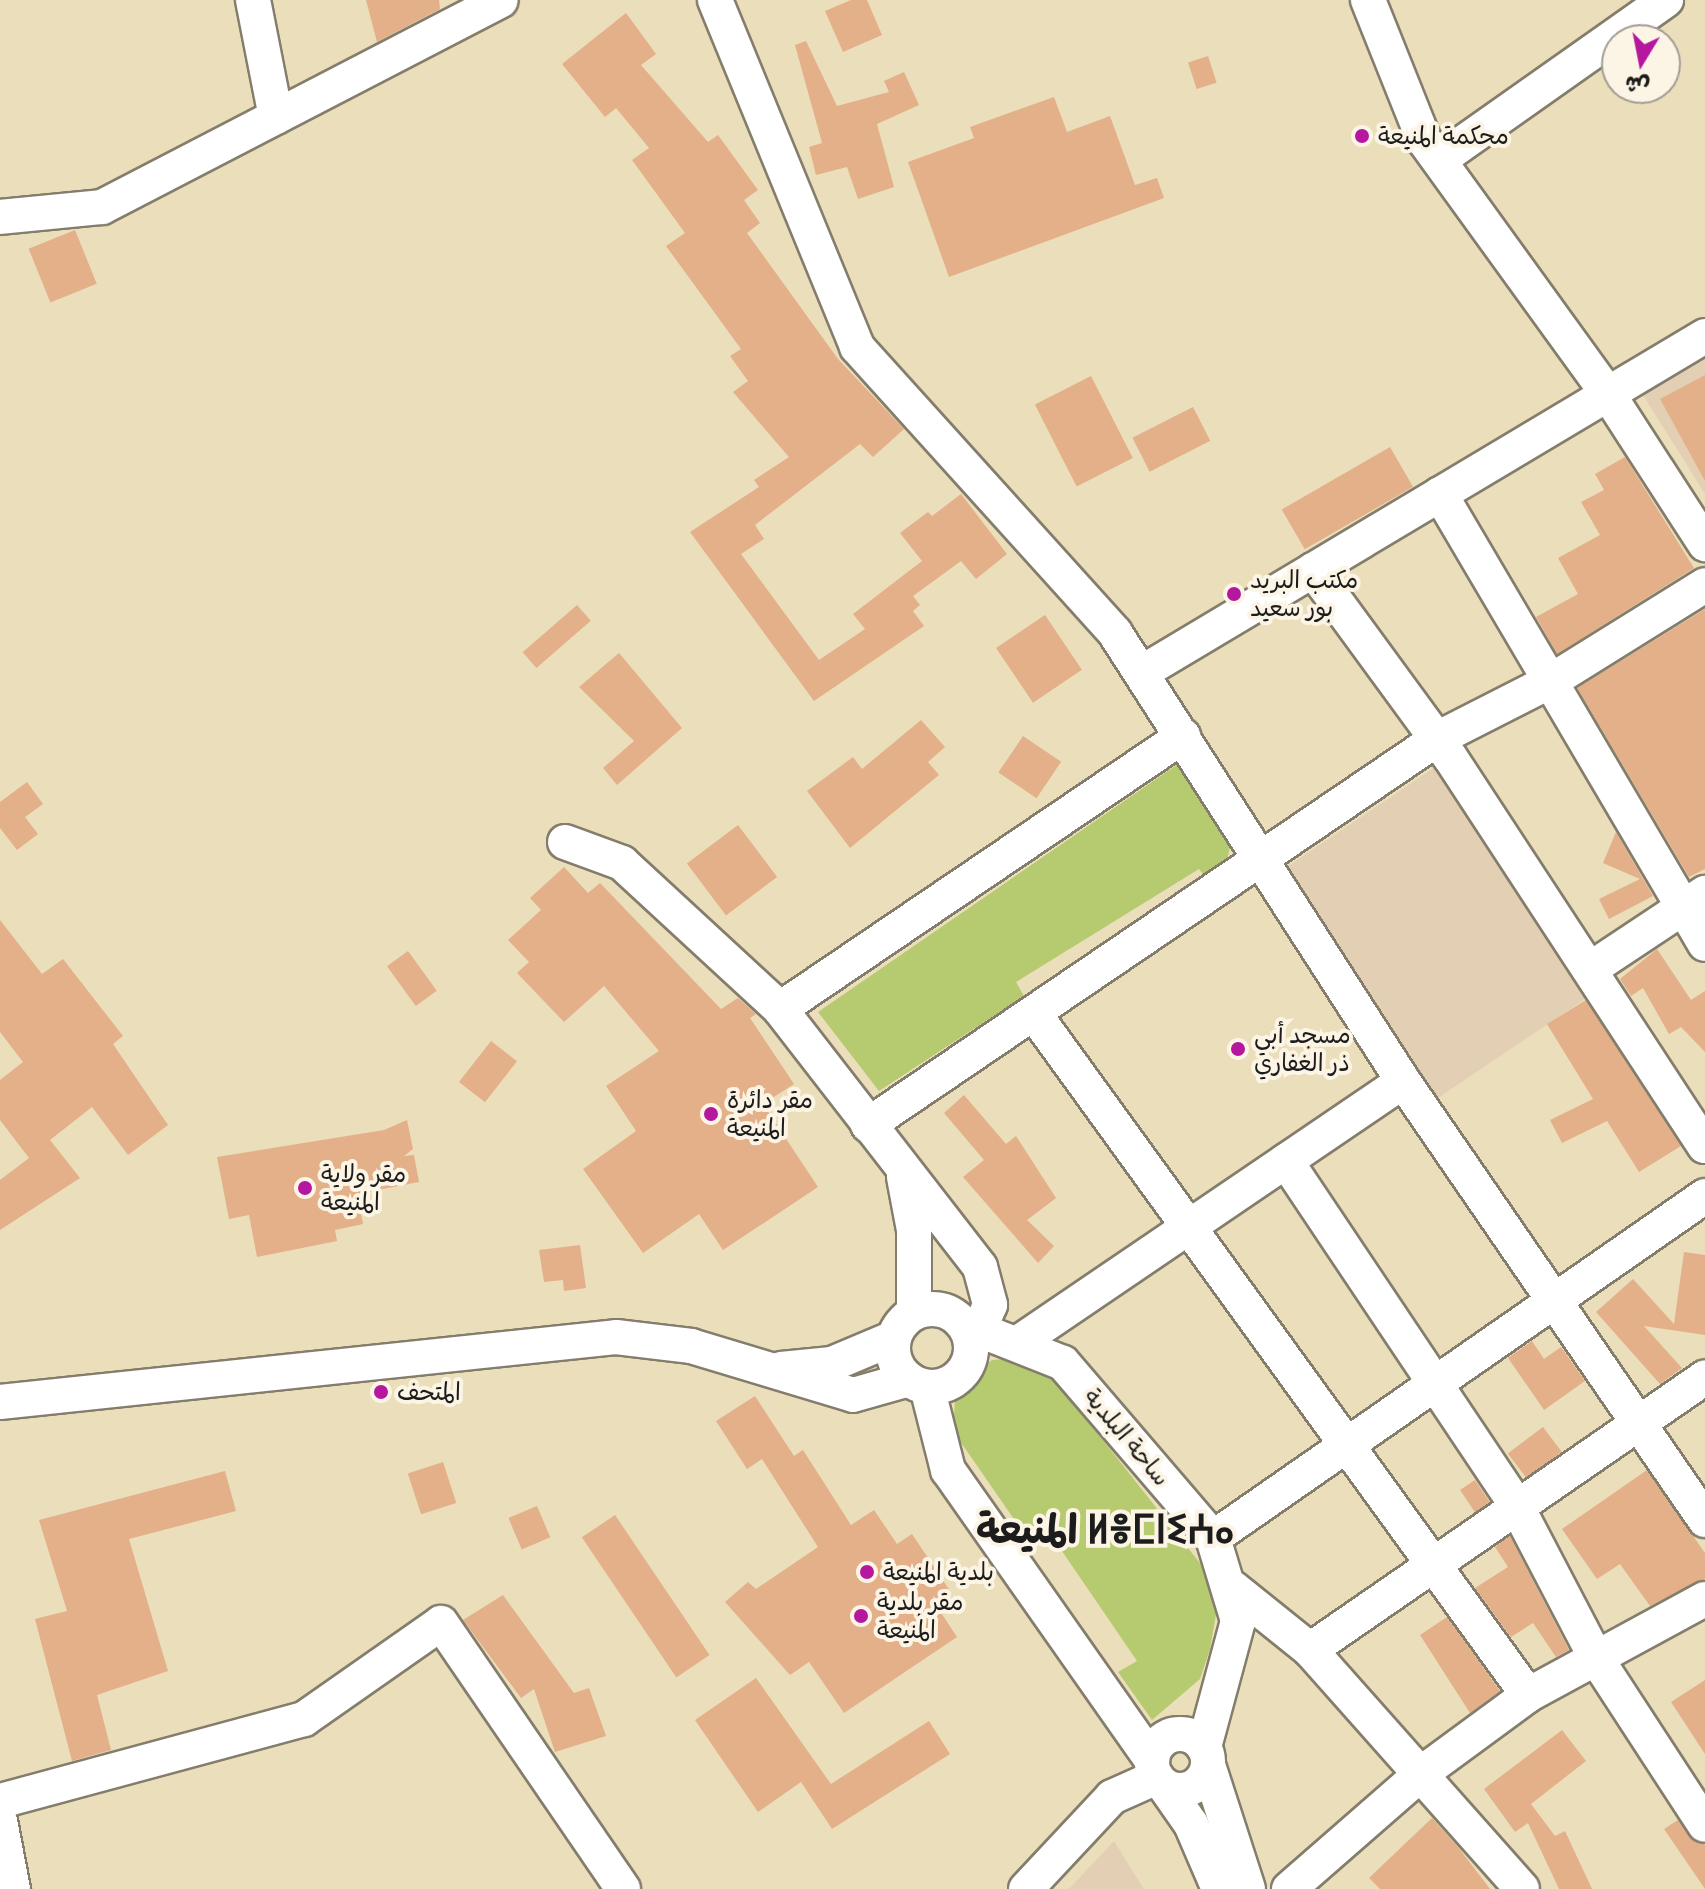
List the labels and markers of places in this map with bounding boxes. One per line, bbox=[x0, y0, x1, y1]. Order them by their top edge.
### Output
place label: محكمة المنيعة bbox=[1378, 122, 1509, 150]
marker: محكمة المنيعة bbox=[1353, 127, 1371, 145]
place label: مكتب البريد بور سعيد bbox=[1250, 566, 1358, 622]
marker: مكتب البريد بور سعيد bbox=[1225, 585, 1243, 603]
place label: مسجد أبي ذر الغفاري bbox=[1254, 1021, 1351, 1077]
marker: مسجد أبي ذر الغفاري bbox=[1229, 1040, 1247, 1058]
place label: مقر دائرة المنيعة bbox=[727, 1086, 813, 1142]
marker: مقر دائرة المنيعة bbox=[702, 1105, 720, 1123]
place label: مقر ولاية المنيعة bbox=[321, 1160, 406, 1216]
marker: مقر ولاية المنيعة bbox=[296, 1179, 314, 1197]
place label: المتحف bbox=[397, 1378, 461, 1406]
marker: المتحف bbox=[372, 1383, 390, 1401]
place label: بلدية المنيعة bbox=[883, 1558, 994, 1586]
marker: بلدية المنيعة bbox=[858, 1563, 876, 1581]
place label: مقر بلدية المنيعة bbox=[877, 1588, 963, 1644]
marker: مقر بلدية المنيعة bbox=[852, 1607, 870, 1625]

